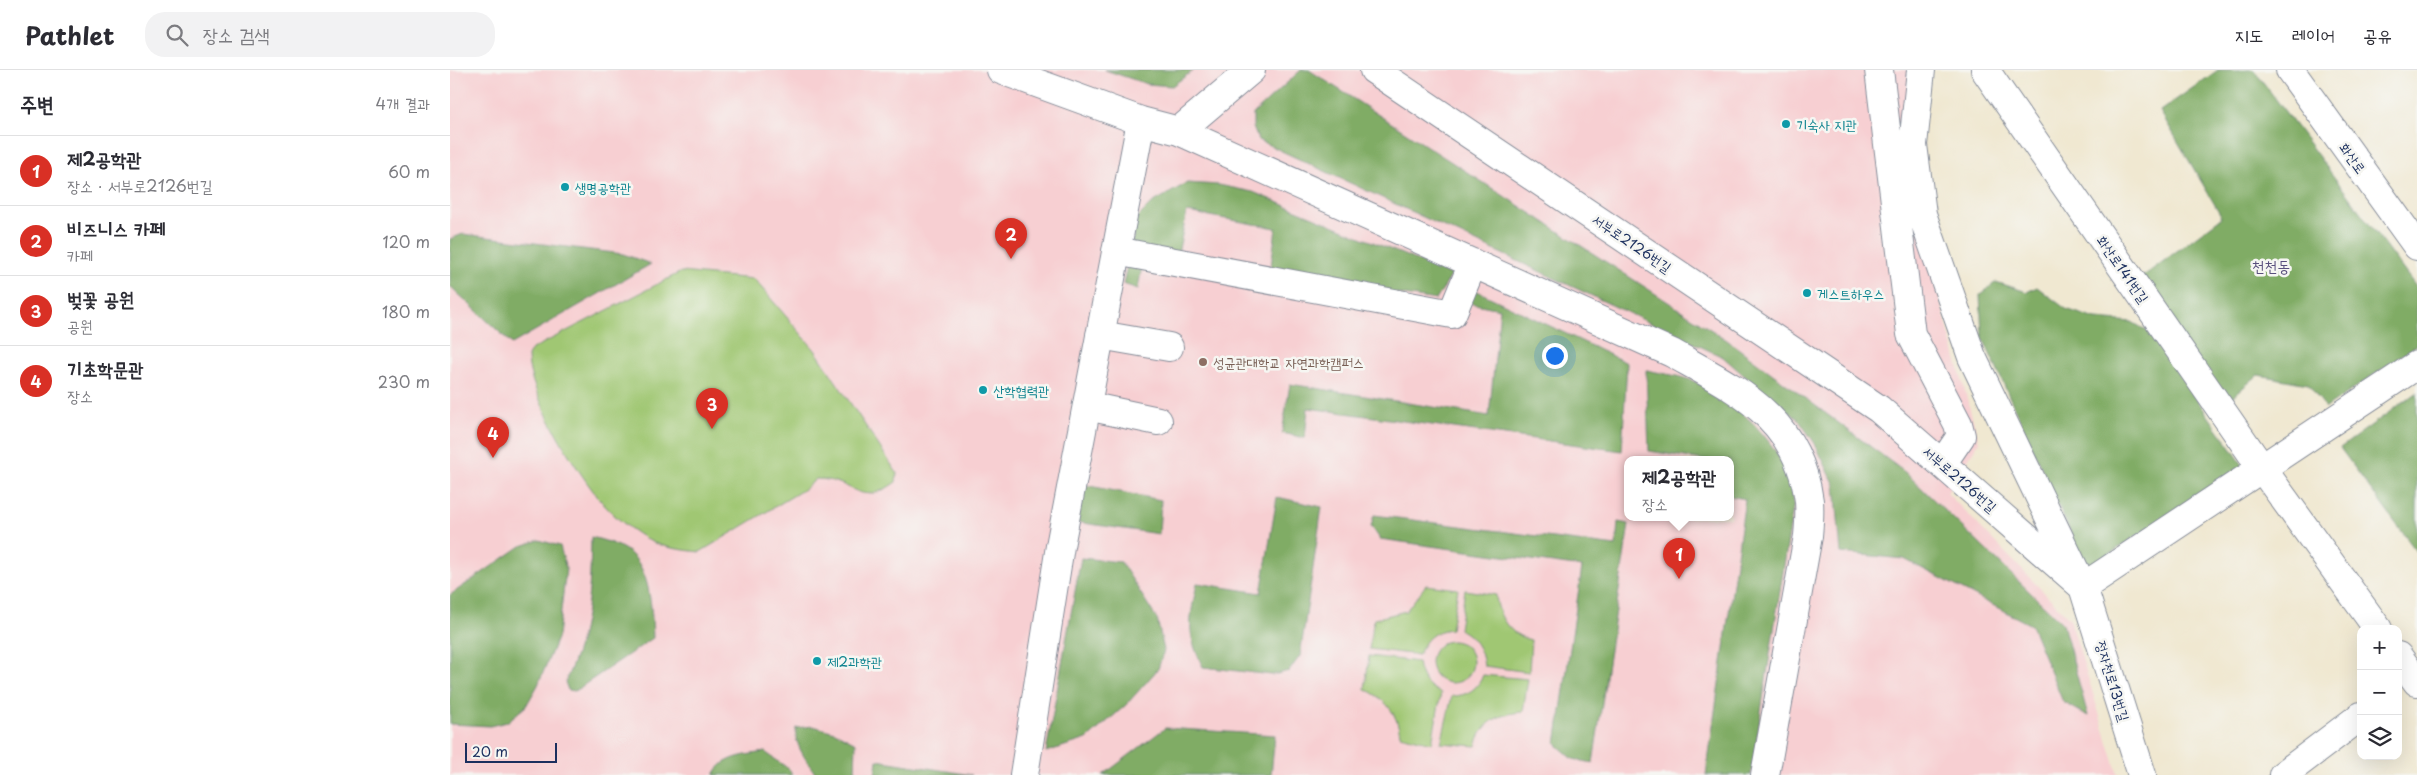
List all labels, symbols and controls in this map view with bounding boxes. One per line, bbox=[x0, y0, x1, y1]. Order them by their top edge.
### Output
search box bbox=[145, 12, 495, 57]
text: Pathlet bbox=[25, 17, 115, 53]
text: 장소 검색 bbox=[203, 20, 270, 48]
icon: search bbox=[163, 21, 191, 49]
text: 지도 bbox=[2235, 21, 2264, 48]
text: 레이어 bbox=[2292, 21, 2335, 48]
text: 공유 bbox=[2363, 21, 2392, 48]
text: 주변 bbox=[20, 87, 54, 119]
text: 4개 결과 bbox=[376, 91, 430, 115]
place label: 기숙사 지관 bbox=[1796, 114, 1857, 135]
marker: 기숙사 지관 bbox=[1780, 118, 1792, 130]
street label: 화산로 bbox=[2335, 138, 2371, 178]
text: 제2공학관 bbox=[67, 144, 141, 172]
text: 1 bbox=[32, 159, 40, 183]
text: 60 m bbox=[388, 159, 430, 183]
text: 장소 · 서부로2126번길 bbox=[67, 173, 213, 197]
place label: 생명공학관 bbox=[575, 177, 631, 198]
marker: 생명공학관 bbox=[559, 181, 571, 193]
street label: 서부로2126번길 bbox=[1588, 209, 1676, 278]
text: 비즈니스 카페 bbox=[67, 214, 165, 242]
pin: 2 bbox=[995, 218, 1027, 259]
text: 2 bbox=[30, 229, 42, 253]
text: 120 m bbox=[383, 229, 430, 253]
street label: 화산로141번길 bbox=[2092, 231, 2154, 308]
text: 카페 bbox=[67, 243, 93, 267]
district label: 천천동 bbox=[2252, 253, 2290, 277]
place label: 게스트하우스 bbox=[1817, 283, 1885, 304]
text: 벚꽃 공원 bbox=[67, 284, 134, 312]
marker: 게스트하우스 bbox=[1801, 287, 1813, 299]
text: 3 bbox=[31, 299, 41, 323]
text: 180 m bbox=[382, 299, 430, 323]
text: 공원 bbox=[67, 313, 93, 337]
your location bbox=[1542, 343, 1568, 369]
place label: 성균관대학교 자연과학캠퍼스 bbox=[1213, 352, 1364, 373]
text: 기초학문관 bbox=[67, 354, 143, 382]
marker: 성균관대학교 자연과학캠퍼스 bbox=[1197, 356, 1209, 368]
text: 4 bbox=[31, 369, 41, 393]
text: 230 m bbox=[378, 369, 430, 393]
place label: 산학협력관 bbox=[993, 380, 1049, 401]
text: 장소 bbox=[67, 383, 93, 407]
marker: 산학협력관 bbox=[977, 384, 989, 396]
pin: 3 bbox=[696, 388, 728, 429]
pin: 4 bbox=[477, 417, 509, 458]
street label: 서부로2126번길 bbox=[1918, 441, 2002, 517]
popup bbox=[1624, 456, 1734, 521]
text: 제2공학관 bbox=[1642, 462, 1716, 490]
text: 장소 bbox=[1642, 491, 1668, 515]
pin: 1 bbox=[1663, 538, 1695, 579]
map controls bbox=[2357, 625, 2402, 760]
button: + bbox=[2357, 625, 2402, 670]
street label: 정자천로13번길 bbox=[2091, 638, 2135, 725]
place label: 제2과학관 bbox=[827, 651, 882, 672]
marker: 제2과학관 bbox=[811, 655, 823, 667]
button: − bbox=[2357, 670, 2402, 715]
button: layers bbox=[2357, 715, 2402, 760]
scale bar bbox=[465, 740, 558, 763]
text: 20 m bbox=[472, 741, 508, 762]

